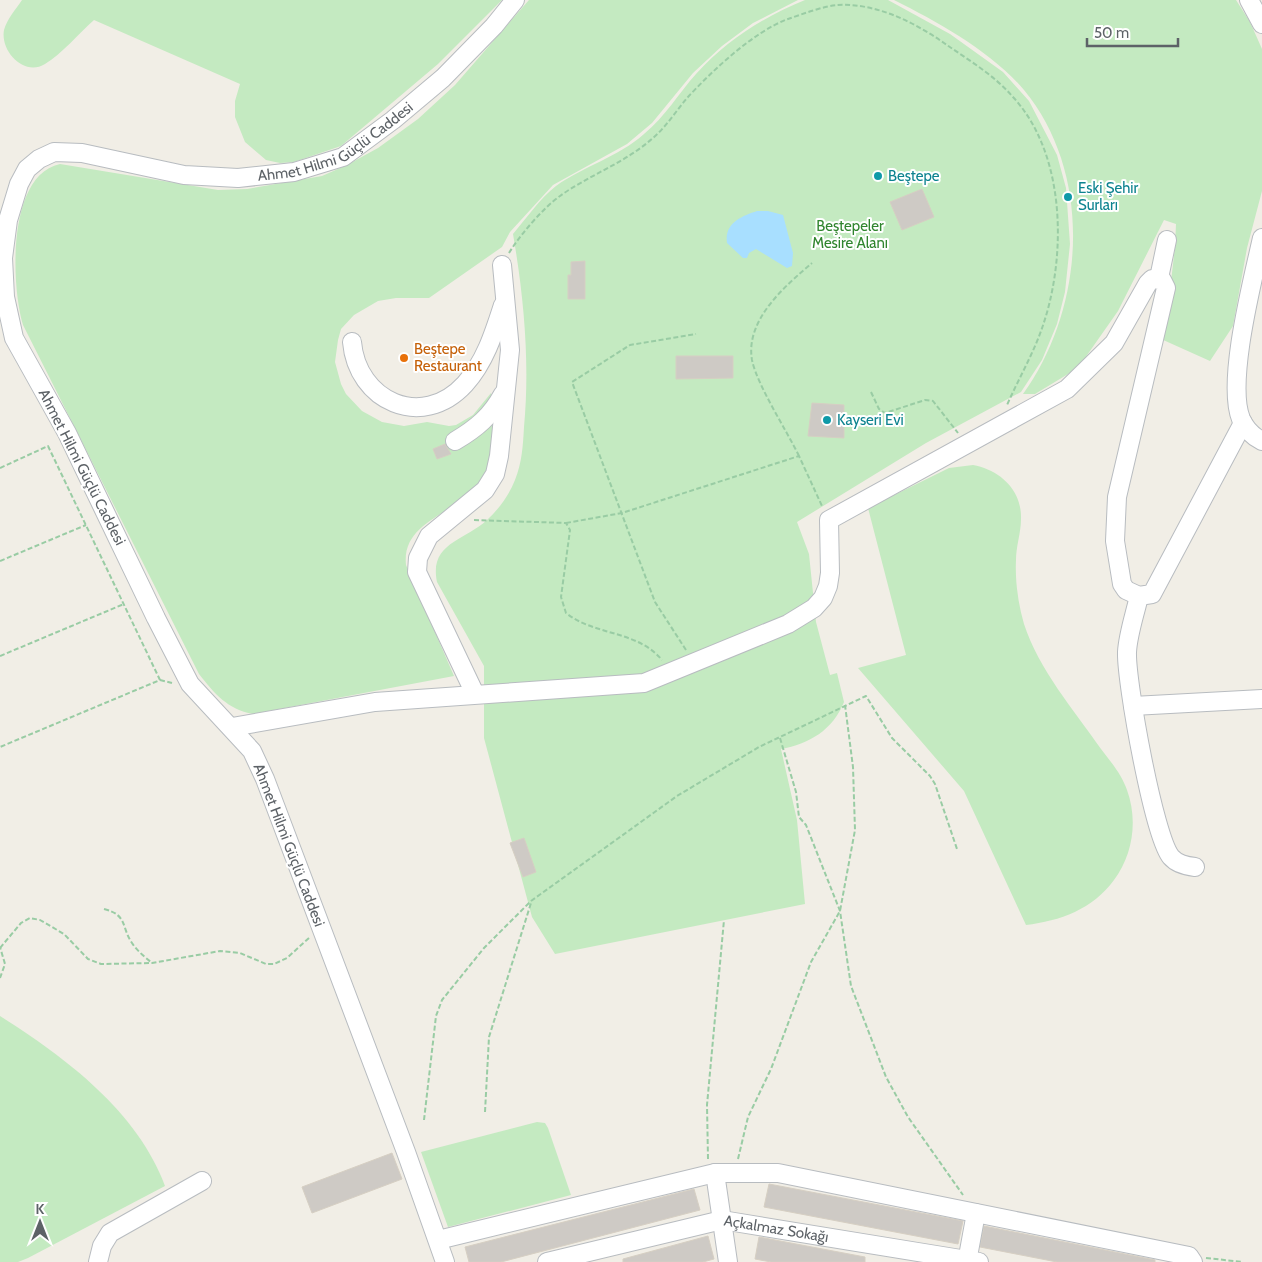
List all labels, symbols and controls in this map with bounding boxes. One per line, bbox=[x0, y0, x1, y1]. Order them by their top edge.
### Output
scale bar bbox=[1087, 15, 1178, 47]
text: 50 m bbox=[1094, 24, 1129, 42]
street label: Ahmet Hilmi Güçlü Caddesi bbox=[257, 98, 417, 185]
place label: Beştepe bbox=[888, 167, 940, 185]
marker: Beştepe bbox=[872, 170, 884, 182]
place label: Eski Şehir Surları bbox=[1078, 179, 1138, 214]
marker: Eski Şehir Surları bbox=[1062, 191, 1074, 203]
park label: Beştepeler Mesire Alanı bbox=[812, 217, 888, 252]
place label: Beştepe Restaurant bbox=[414, 340, 482, 375]
marker: Beştepe Restaurant bbox=[398, 352, 410, 364]
street label: Ahmet Hilmi Güçlü Caddesi bbox=[35, 386, 129, 548]
place label: Kayseri Evi bbox=[837, 411, 904, 429]
marker: Kayseri Evi bbox=[821, 414, 833, 426]
street label: Ahmet Hilmi Güçlü Caddesi bbox=[250, 761, 328, 929]
north arrow bbox=[15, 1197, 65, 1247]
text: K bbox=[36, 1200, 45, 1218]
street label: Açkalmaz Sokağı bbox=[723, 1211, 830, 1246]

